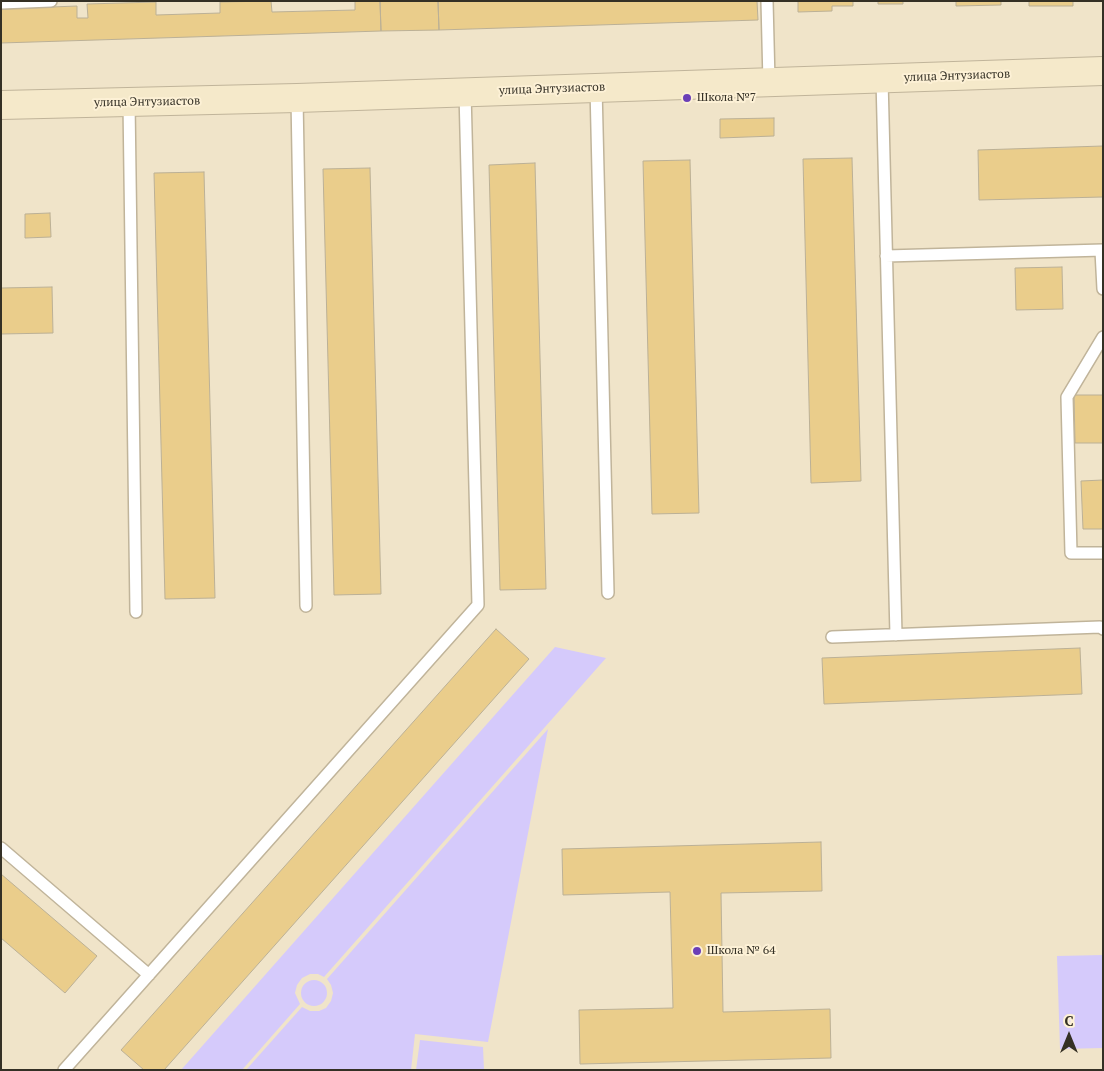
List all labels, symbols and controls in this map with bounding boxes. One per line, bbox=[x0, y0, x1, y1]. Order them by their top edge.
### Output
street label: улица Энтузиастов bbox=[904, 67, 1010, 85]
street label: улица Энтузиастов bbox=[499, 80, 605, 98]
place label: Школа №7 bbox=[697, 91, 756, 105]
marker: Школа №7 bbox=[681, 92, 693, 104]
street label: улица Энтузиастов bbox=[94, 94, 200, 110]
place label: Школа № 64 bbox=[707, 944, 776, 958]
marker: Школа № 64 bbox=[691, 945, 703, 957]
north arrow bbox=[1044, 1011, 1094, 1061]
text: С bbox=[1064, 1011, 1074, 1030]

